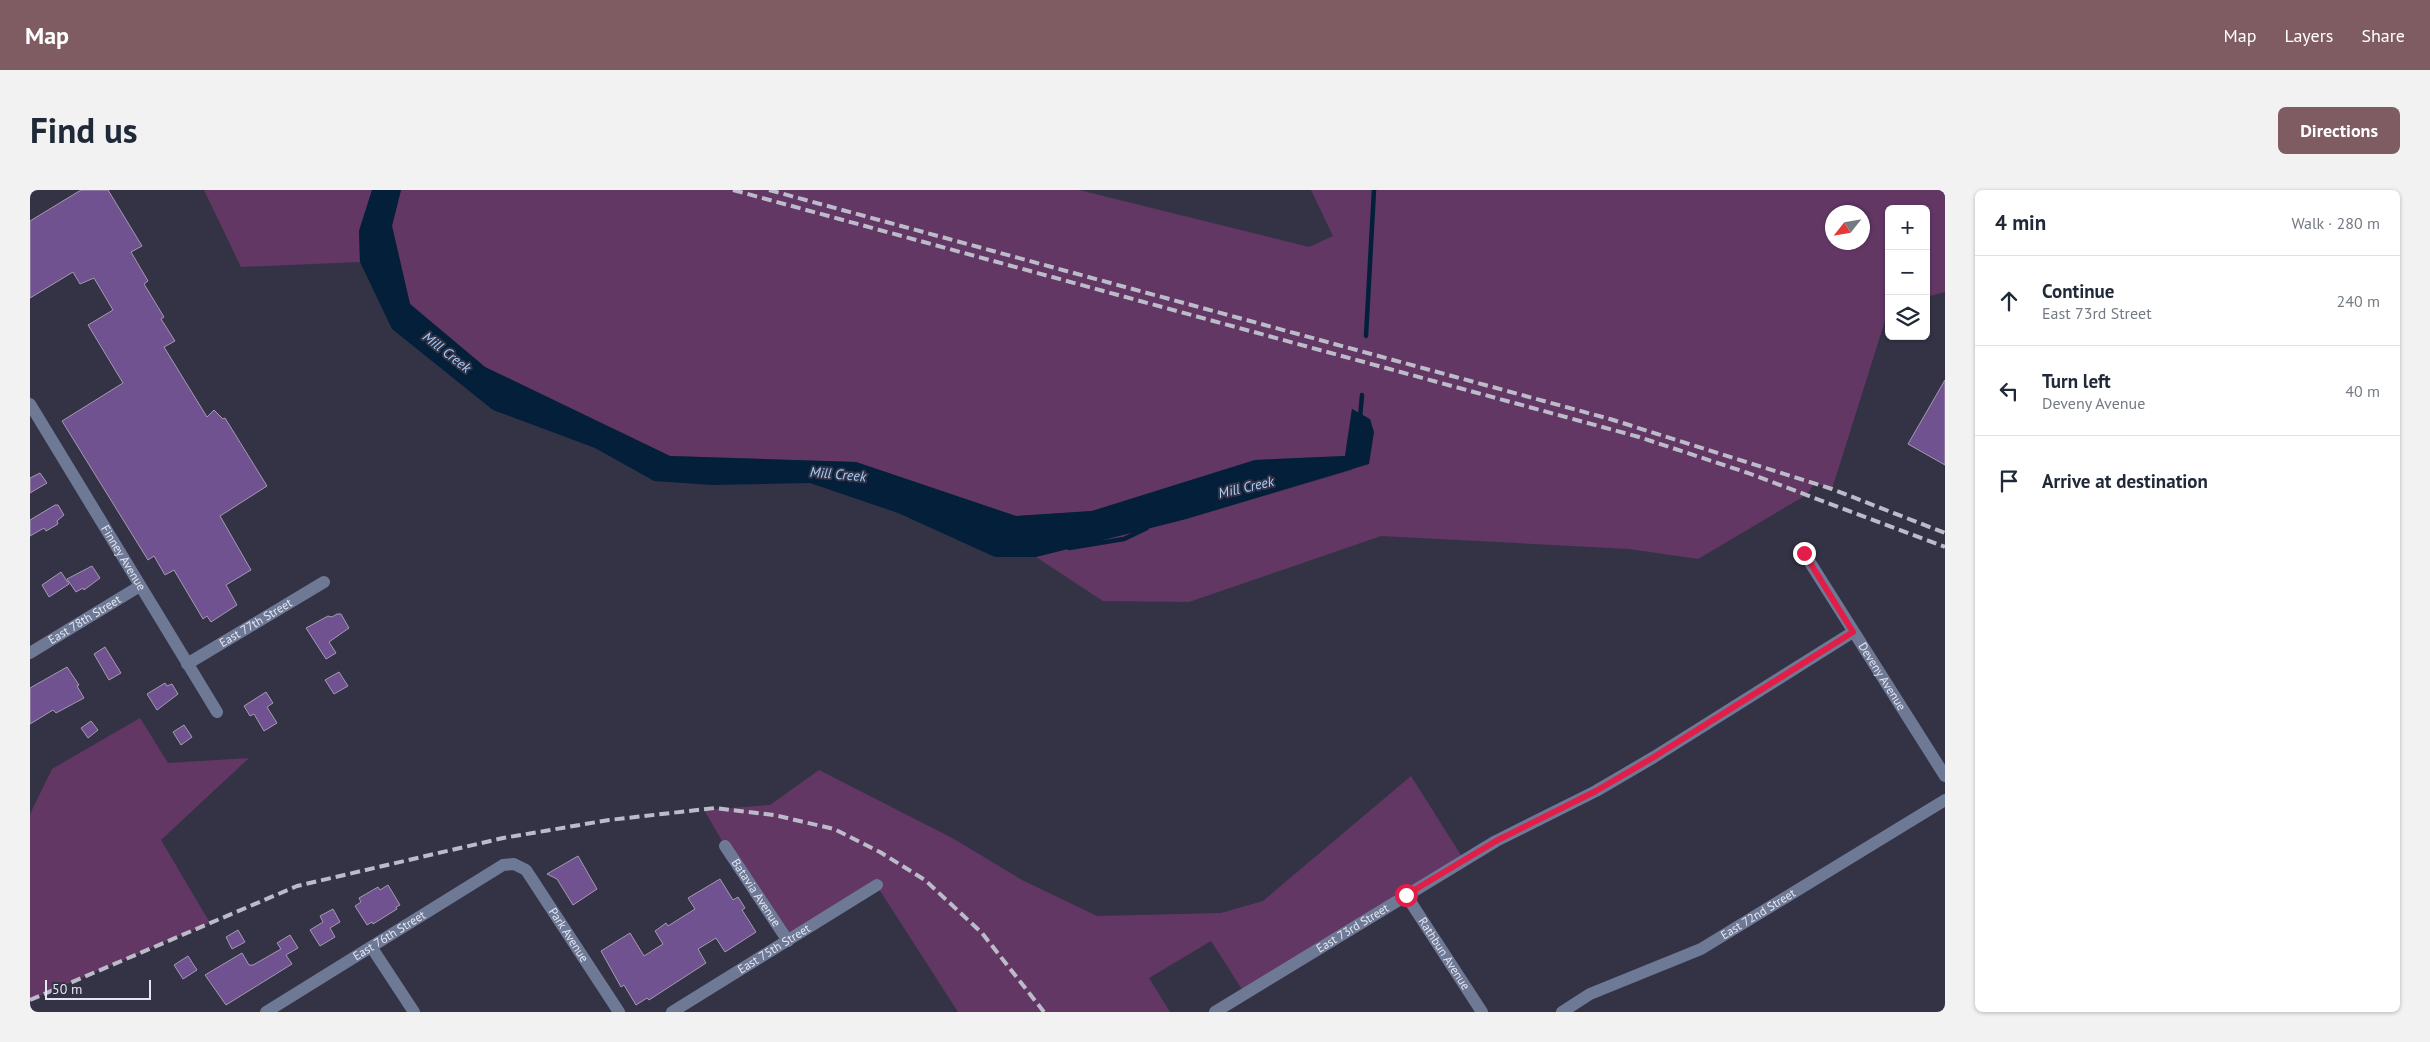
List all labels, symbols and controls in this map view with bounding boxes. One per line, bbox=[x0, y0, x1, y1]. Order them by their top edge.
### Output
text: Map bbox=[25, 20, 69, 51]
text: Map bbox=[2224, 24, 2256, 47]
text: Layers bbox=[2284, 24, 2333, 47]
text: Share bbox=[2361, 24, 2405, 47]
text: Find us bbox=[30, 107, 138, 153]
button: Directions bbox=[2278, 107, 2400, 154]
north arrow bbox=[1825, 205, 1870, 250]
map controls bbox=[1885, 205, 1930, 340]
button: + bbox=[1885, 205, 1930, 250]
text: 4 min bbox=[1995, 209, 2046, 236]
text: Walk · 280 m bbox=[2291, 213, 2380, 233]
button: − bbox=[1885, 250, 1930, 295]
text: Continue bbox=[2042, 279, 2114, 303]
icon: ahead bbox=[1995, 287, 2023, 315]
text: 240 m bbox=[2337, 291, 2380, 311]
button: layers bbox=[1885, 295, 1930, 340]
text: East 73rd Street bbox=[2042, 303, 2152, 323]
water label: Mill Creek bbox=[419, 328, 475, 377]
text: Turn left bbox=[2042, 369, 2111, 393]
icon: left bbox=[1995, 377, 2023, 405]
text: 40 m bbox=[2345, 381, 2380, 401]
text: Deveny Avenue bbox=[2042, 393, 2145, 413]
water label: Mill Creek bbox=[809, 463, 868, 485]
icon: arrive bbox=[1995, 467, 2023, 495]
text: Arrive at destination bbox=[2042, 469, 2208, 493]
water label: Mill Creek bbox=[1216, 472, 1276, 502]
street label: Finney Avenue bbox=[98, 522, 149, 593]
route end bbox=[1793, 542, 1816, 565]
street label: East 78th Street bbox=[45, 591, 123, 647]
street label: East 77th Street bbox=[216, 595, 294, 650]
street label: Deveny Avenue bbox=[1855, 639, 1910, 713]
street label: Batavia Avenue bbox=[728, 856, 784, 929]
route start bbox=[1395, 884, 1418, 907]
street label: East 72nd Street bbox=[1718, 885, 1798, 942]
street label: East 73rd Street bbox=[1313, 900, 1391, 956]
street label: Park Avenue bbox=[546, 905, 592, 965]
street label: East 76th Street bbox=[350, 907, 428, 963]
street label: Rathbun Avenue bbox=[1416, 914, 1474, 993]
street label: East 75th Street bbox=[735, 920, 813, 976]
scale bar bbox=[45, 977, 151, 1000]
text: 50 m bbox=[52, 980, 82, 998]

